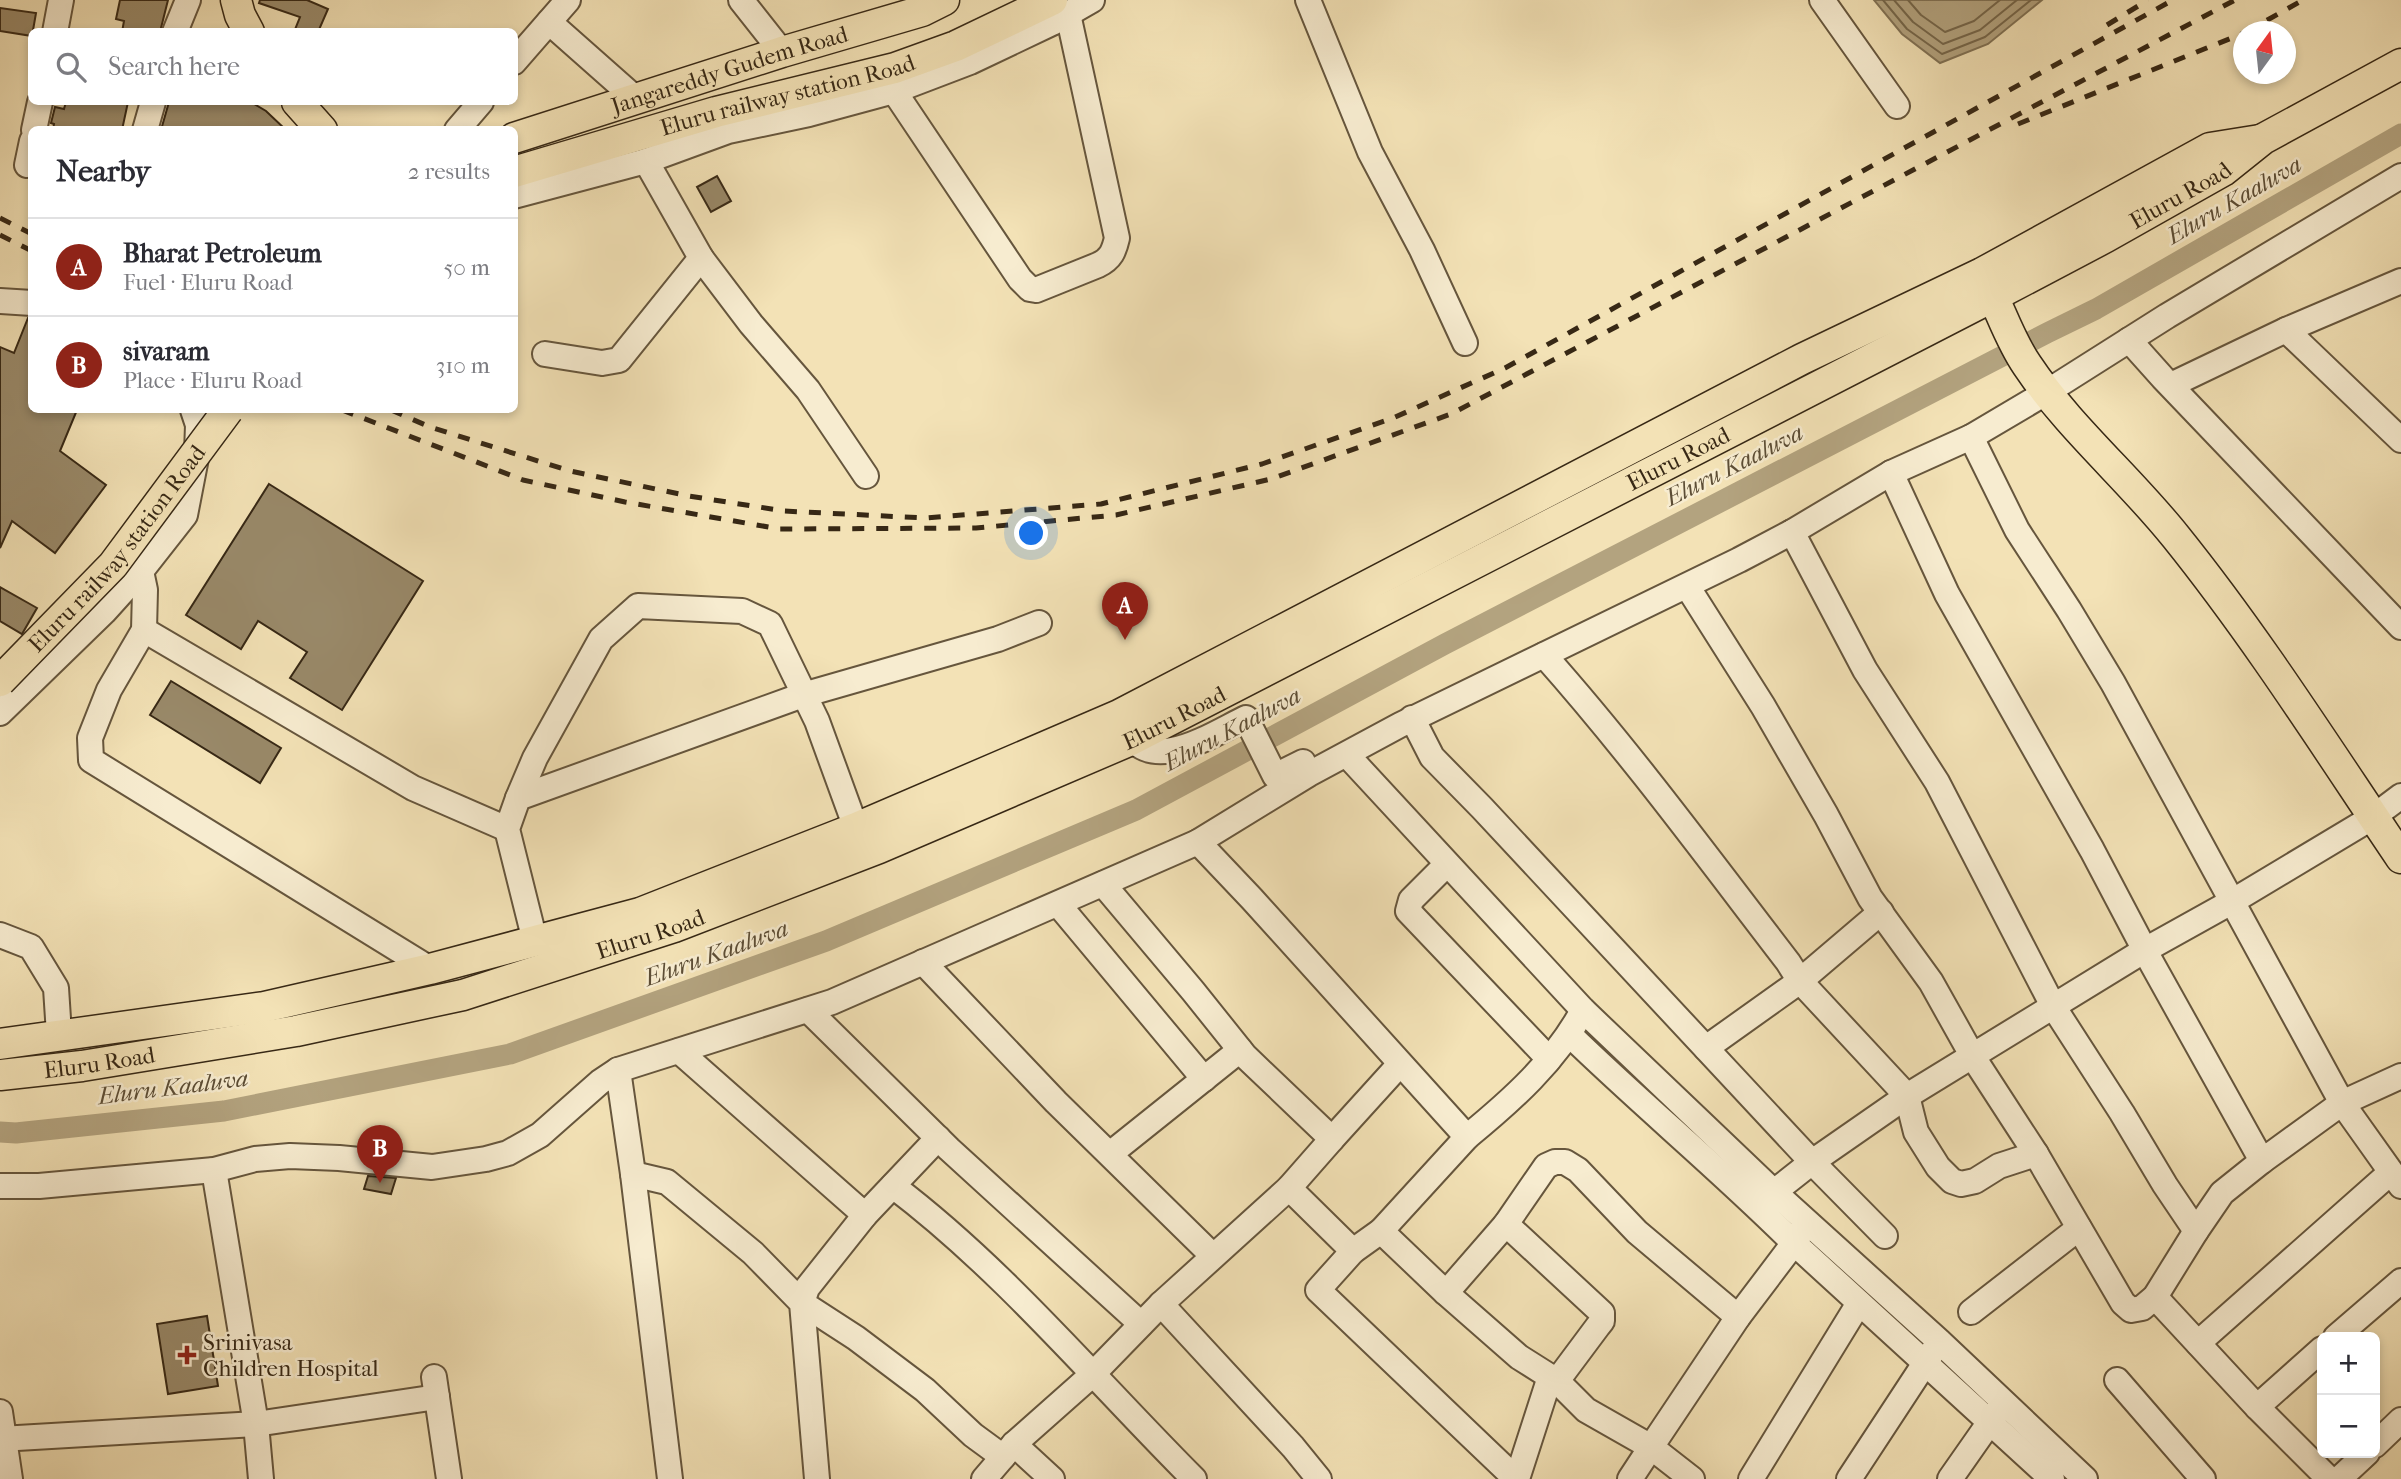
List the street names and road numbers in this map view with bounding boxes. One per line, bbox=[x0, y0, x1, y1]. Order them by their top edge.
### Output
street label: Jangareddy Gudem Road bbox=[606, 20, 851, 120]
street label: Eluru railway station Road bbox=[657, 48, 919, 141]
street label: Eluru Road bbox=[2125, 156, 2237, 235]
street label: Eluru Road bbox=[1622, 421, 1735, 496]
street label: Eluru railway station Road bbox=[22, 439, 211, 657]
street label: Eluru Road bbox=[1118, 680, 1230, 756]
street label: Eluru Road bbox=[593, 903, 709, 965]
street label: Eluru Road bbox=[42, 1041, 157, 1084]

